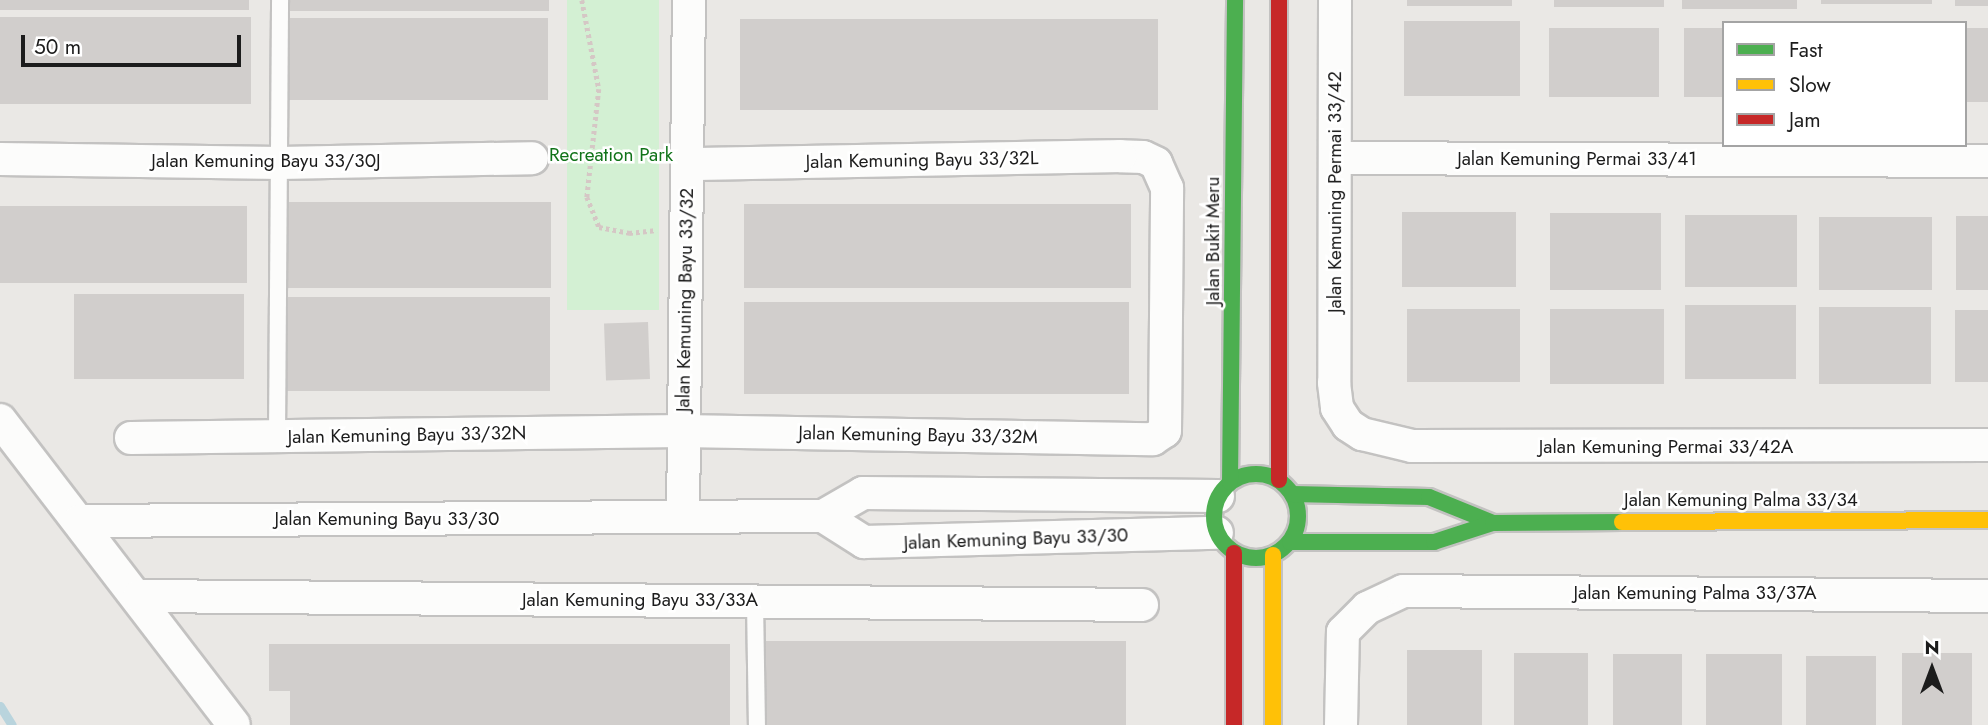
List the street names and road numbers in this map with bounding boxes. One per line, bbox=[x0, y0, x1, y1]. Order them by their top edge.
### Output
street label: Jalan Kemuning Permai 33/42 bbox=[1324, 71, 1346, 313]
street label: Jalan Kemuning Bayu 33/32L bbox=[805, 147, 1039, 173]
street label: Jalan Kemuning Permai 33/41 bbox=[1457, 148, 1697, 170]
street label: Jalan Kemuning Bayu 33/30J bbox=[151, 150, 381, 172]
street label: Jalan Bukit Meru bbox=[1202, 177, 1224, 305]
street label: Jalan Kemuning Bayu 33/32 bbox=[672, 188, 698, 412]
street label: Jalan Kemuning Bayu 33/32N bbox=[287, 422, 527, 448]
street label: Jalan Kemuning Bayu 33/32M bbox=[798, 422, 1038, 448]
street label: Jalan Kemuning Permai 33/42A bbox=[1539, 436, 1793, 458]
street label: Jalan Kemuning Palma 33/34 bbox=[1624, 489, 1858, 511]
street label: Jalan Kemuning Bayu 33/30 bbox=[275, 508, 499, 530]
street label: Jalan Kemuning Bayu 33/30 bbox=[903, 524, 1129, 554]
street label: Jalan Kemuning Palma 33/37A bbox=[1573, 582, 1817, 604]
street label: Jalan Kemuning Bayu 33/33A bbox=[522, 589, 758, 611]

